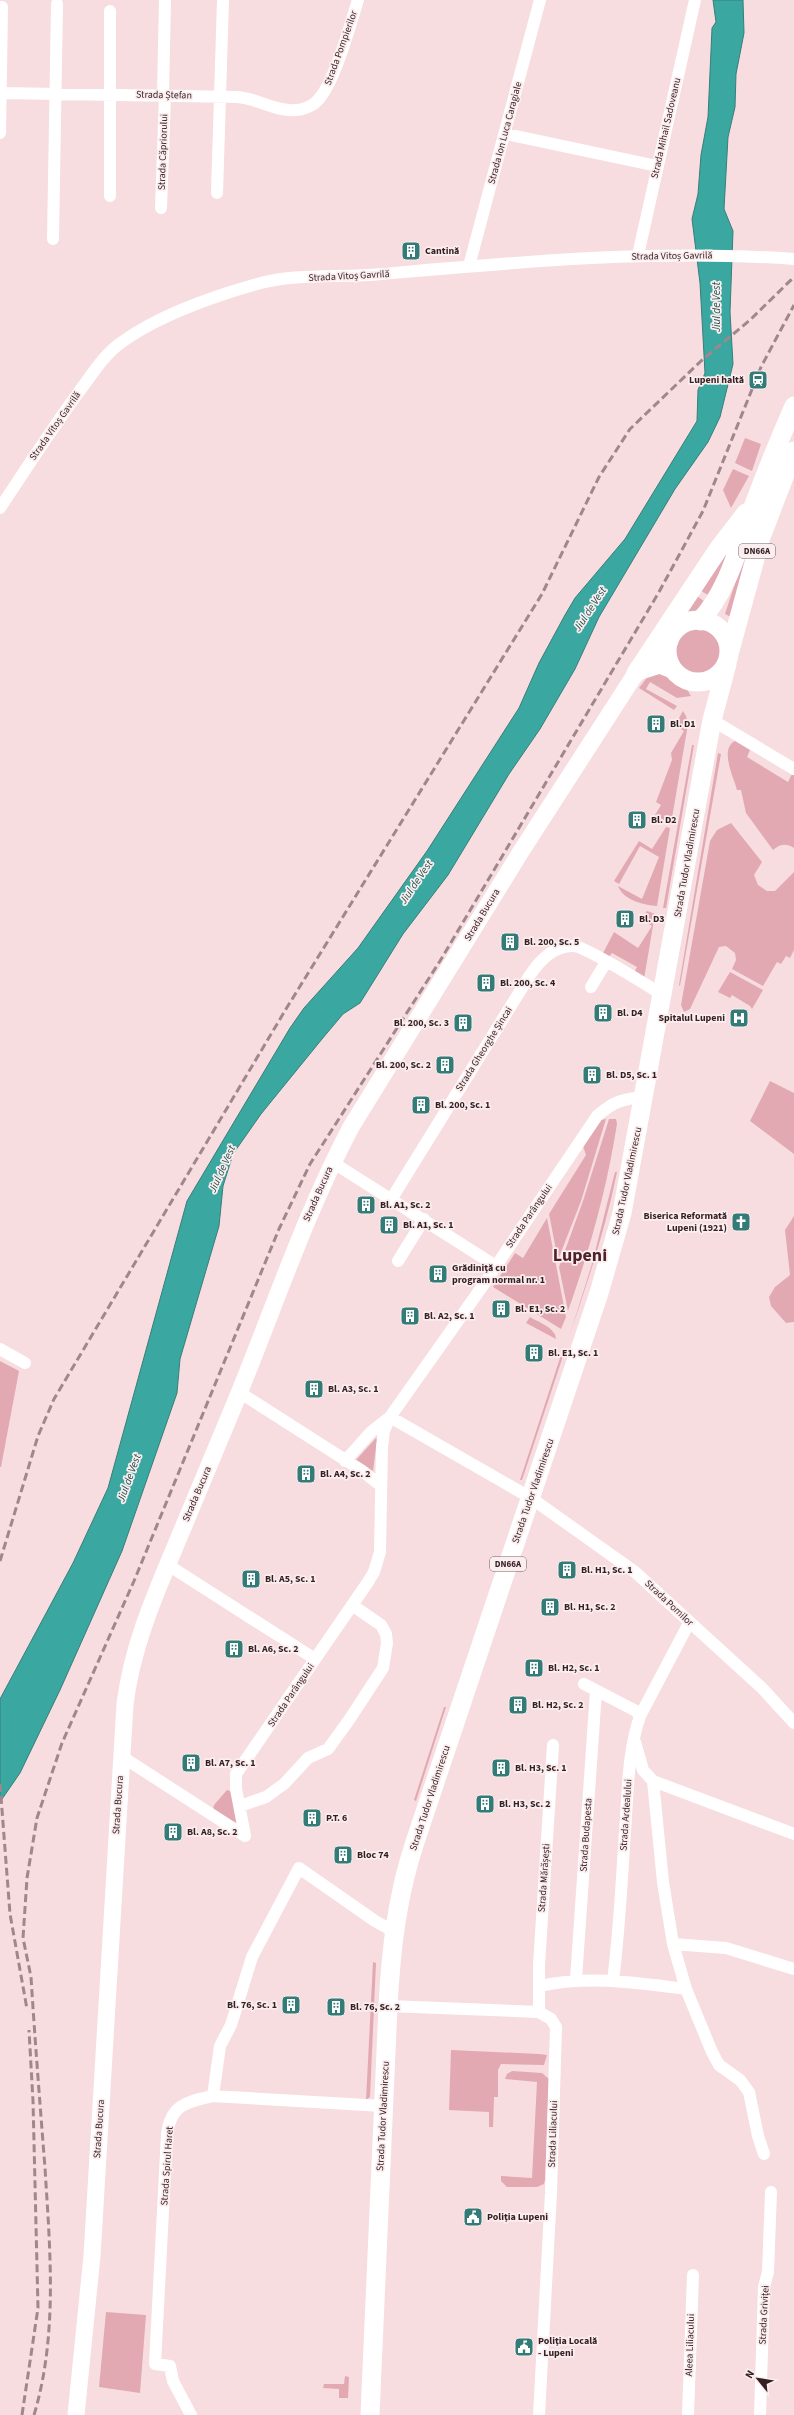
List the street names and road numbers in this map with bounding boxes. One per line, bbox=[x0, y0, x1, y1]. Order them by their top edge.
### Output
street label: Strada Pompierilor bbox=[321, 8, 361, 87]
street label: Strada Mihail Sadoveanu bbox=[648, 76, 684, 180]
street label: Strada Ion Luca Caragiale bbox=[485, 80, 525, 186]
street label: Strada Ștefan bbox=[136, 88, 192, 102]
street label: Strada Căpriorului bbox=[155, 114, 171, 190]
street label: Strada Vitoș Gavrilă bbox=[631, 248, 713, 264]
street label: Strada Vitoș Gavrilă bbox=[308, 267, 390, 285]
street label: Strada Vitoș Gavrilă bbox=[26, 389, 84, 463]
road number: DN66A bbox=[739, 544, 775, 558]
street label: Strada Tudor Vladimirescu bbox=[671, 808, 703, 918]
street label: Strada Bucura bbox=[461, 886, 503, 944]
street label: Strada Gheorghe Șincai bbox=[452, 1004, 516, 1094]
street label: Strada Tudor Vladimirescu bbox=[609, 1126, 645, 1236]
street label: Strada Bucura bbox=[300, 1164, 336, 1224]
street label: Strada Parângului bbox=[502, 1181, 556, 1251]
street label: Strada Tudor Vladimirescu bbox=[508, 1437, 558, 1545]
street label: Strada Bucura bbox=[179, 1464, 215, 1524]
road number: DN66A bbox=[490, 1557, 526, 1571]
street label: Strada Pomilor bbox=[641, 1577, 697, 1630]
street label: Strada Parângului bbox=[264, 1660, 318, 1730]
street label: Strada Tudor Vladimirescu bbox=[406, 1743, 454, 1853]
street label: Strada Bucura bbox=[109, 1775, 127, 1835]
street label: Strada Ardealului bbox=[617, 1779, 635, 1851]
street label: Strada Budapesta bbox=[576, 1798, 596, 1872]
street label: Strada Mărășești bbox=[535, 1843, 553, 1913]
street label: Strada Tudor Vladimirescu bbox=[373, 2061, 393, 2171]
street label: Strada Bucura bbox=[90, 2099, 108, 2159]
street label: Strada Liliacului bbox=[545, 2100, 561, 2168]
street label: Strada Spirul Haret bbox=[157, 2125, 177, 2206]
street label: Strada Griviţei bbox=[755, 2285, 773, 2345]
street label: Aleea Liliacului bbox=[682, 2313, 698, 2377]

